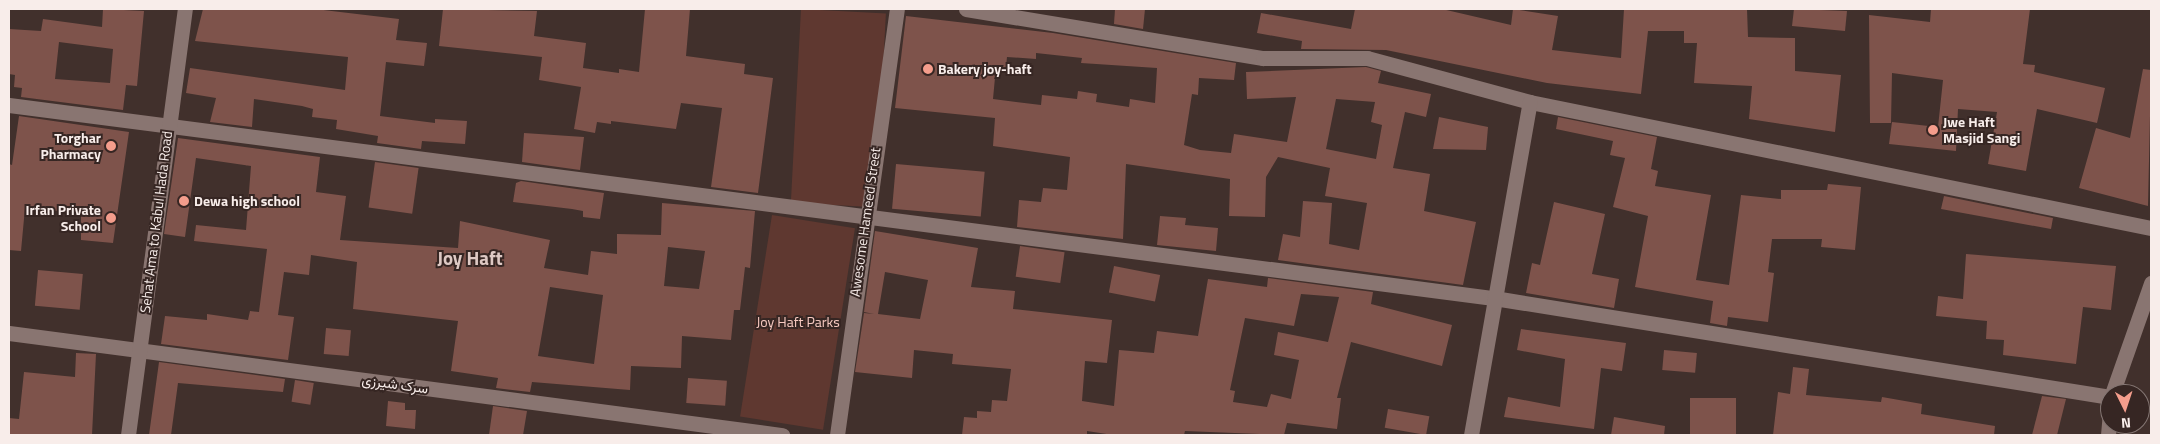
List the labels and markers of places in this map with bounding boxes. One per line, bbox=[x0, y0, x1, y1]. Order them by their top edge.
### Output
place label: Bakery joy-haft bbox=[938, 61, 1032, 77]
marker: Bakery joy-haft bbox=[922, 63, 934, 75]
place label: Jwe Haft Masjid Sangi bbox=[1943, 114, 2020, 146]
marker: Jwe Haft Masjid Sangi bbox=[1927, 124, 1939, 136]
place label: Torghar Pharmacy bbox=[41, 130, 101, 162]
marker: Torghar Pharmacy bbox=[105, 140, 117, 152]
place label: Dewa high school bbox=[194, 193, 300, 209]
marker: Dewa high school bbox=[178, 195, 190, 207]
place label: Irfan Private School bbox=[25, 202, 101, 234]
marker: Irfan Private School bbox=[105, 212, 117, 224]

